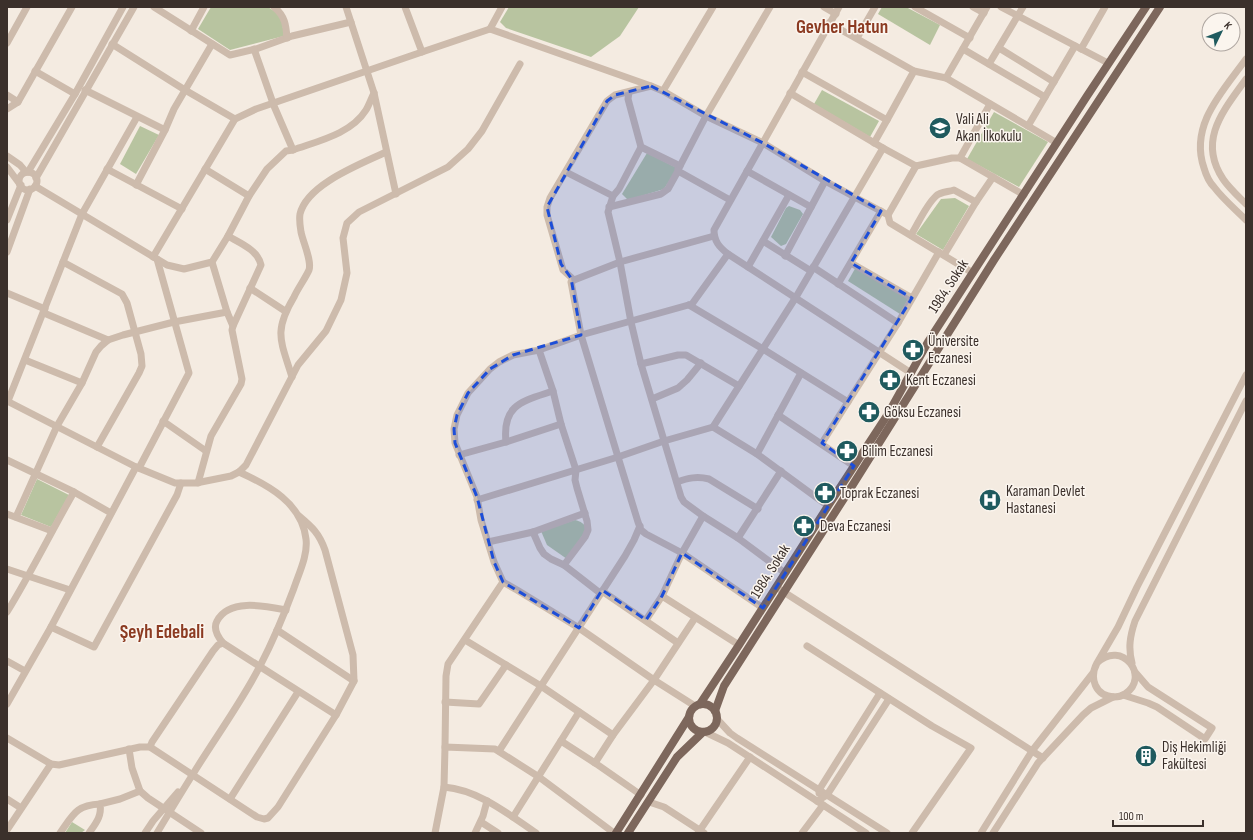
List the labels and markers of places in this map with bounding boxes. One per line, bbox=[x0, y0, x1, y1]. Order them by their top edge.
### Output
place label: Vali Ali Akan İlkokulu bbox=[955, 110, 1022, 146]
school or university icon: Vali Ali Akan İlkokulu bbox=[927, 115, 953, 141]
place label: Üniversite Eczanesi bbox=[928, 332, 979, 368]
pharmacy icon: Üniversite Eczanesi bbox=[900, 337, 926, 363]
pharmacy icon: Kent Eczanesi bbox=[877, 367, 903, 393]
place label: Kent Eczanesi bbox=[906, 371, 976, 390]
pharmacy icon: Göksu Eczanesi bbox=[856, 399, 882, 425]
place label: Göksu Eczanesi bbox=[884, 403, 961, 422]
pharmacy icon: Bilim Eczanesi bbox=[834, 438, 860, 464]
place label: Bilim Eczanesi bbox=[862, 442, 933, 461]
pharmacy icon: Toprak Eczanesi bbox=[812, 480, 838, 506]
place label: Karaman Devlet Hastanesi bbox=[1006, 482, 1085, 518]
place label: Toprak Eczanesi bbox=[840, 484, 919, 503]
hospital icon: Karaman Devlet Hastanesi bbox=[977, 487, 1003, 513]
pharmacy icon: Deva Eczanesi bbox=[791, 513, 817, 539]
place label: Deva Eczanesi bbox=[820, 517, 891, 536]
place label: Diş Hekimliği Fakültesi bbox=[1162, 738, 1227, 774]
building icon: Diş Hekimliği Fakültesi bbox=[1133, 743, 1159, 769]

